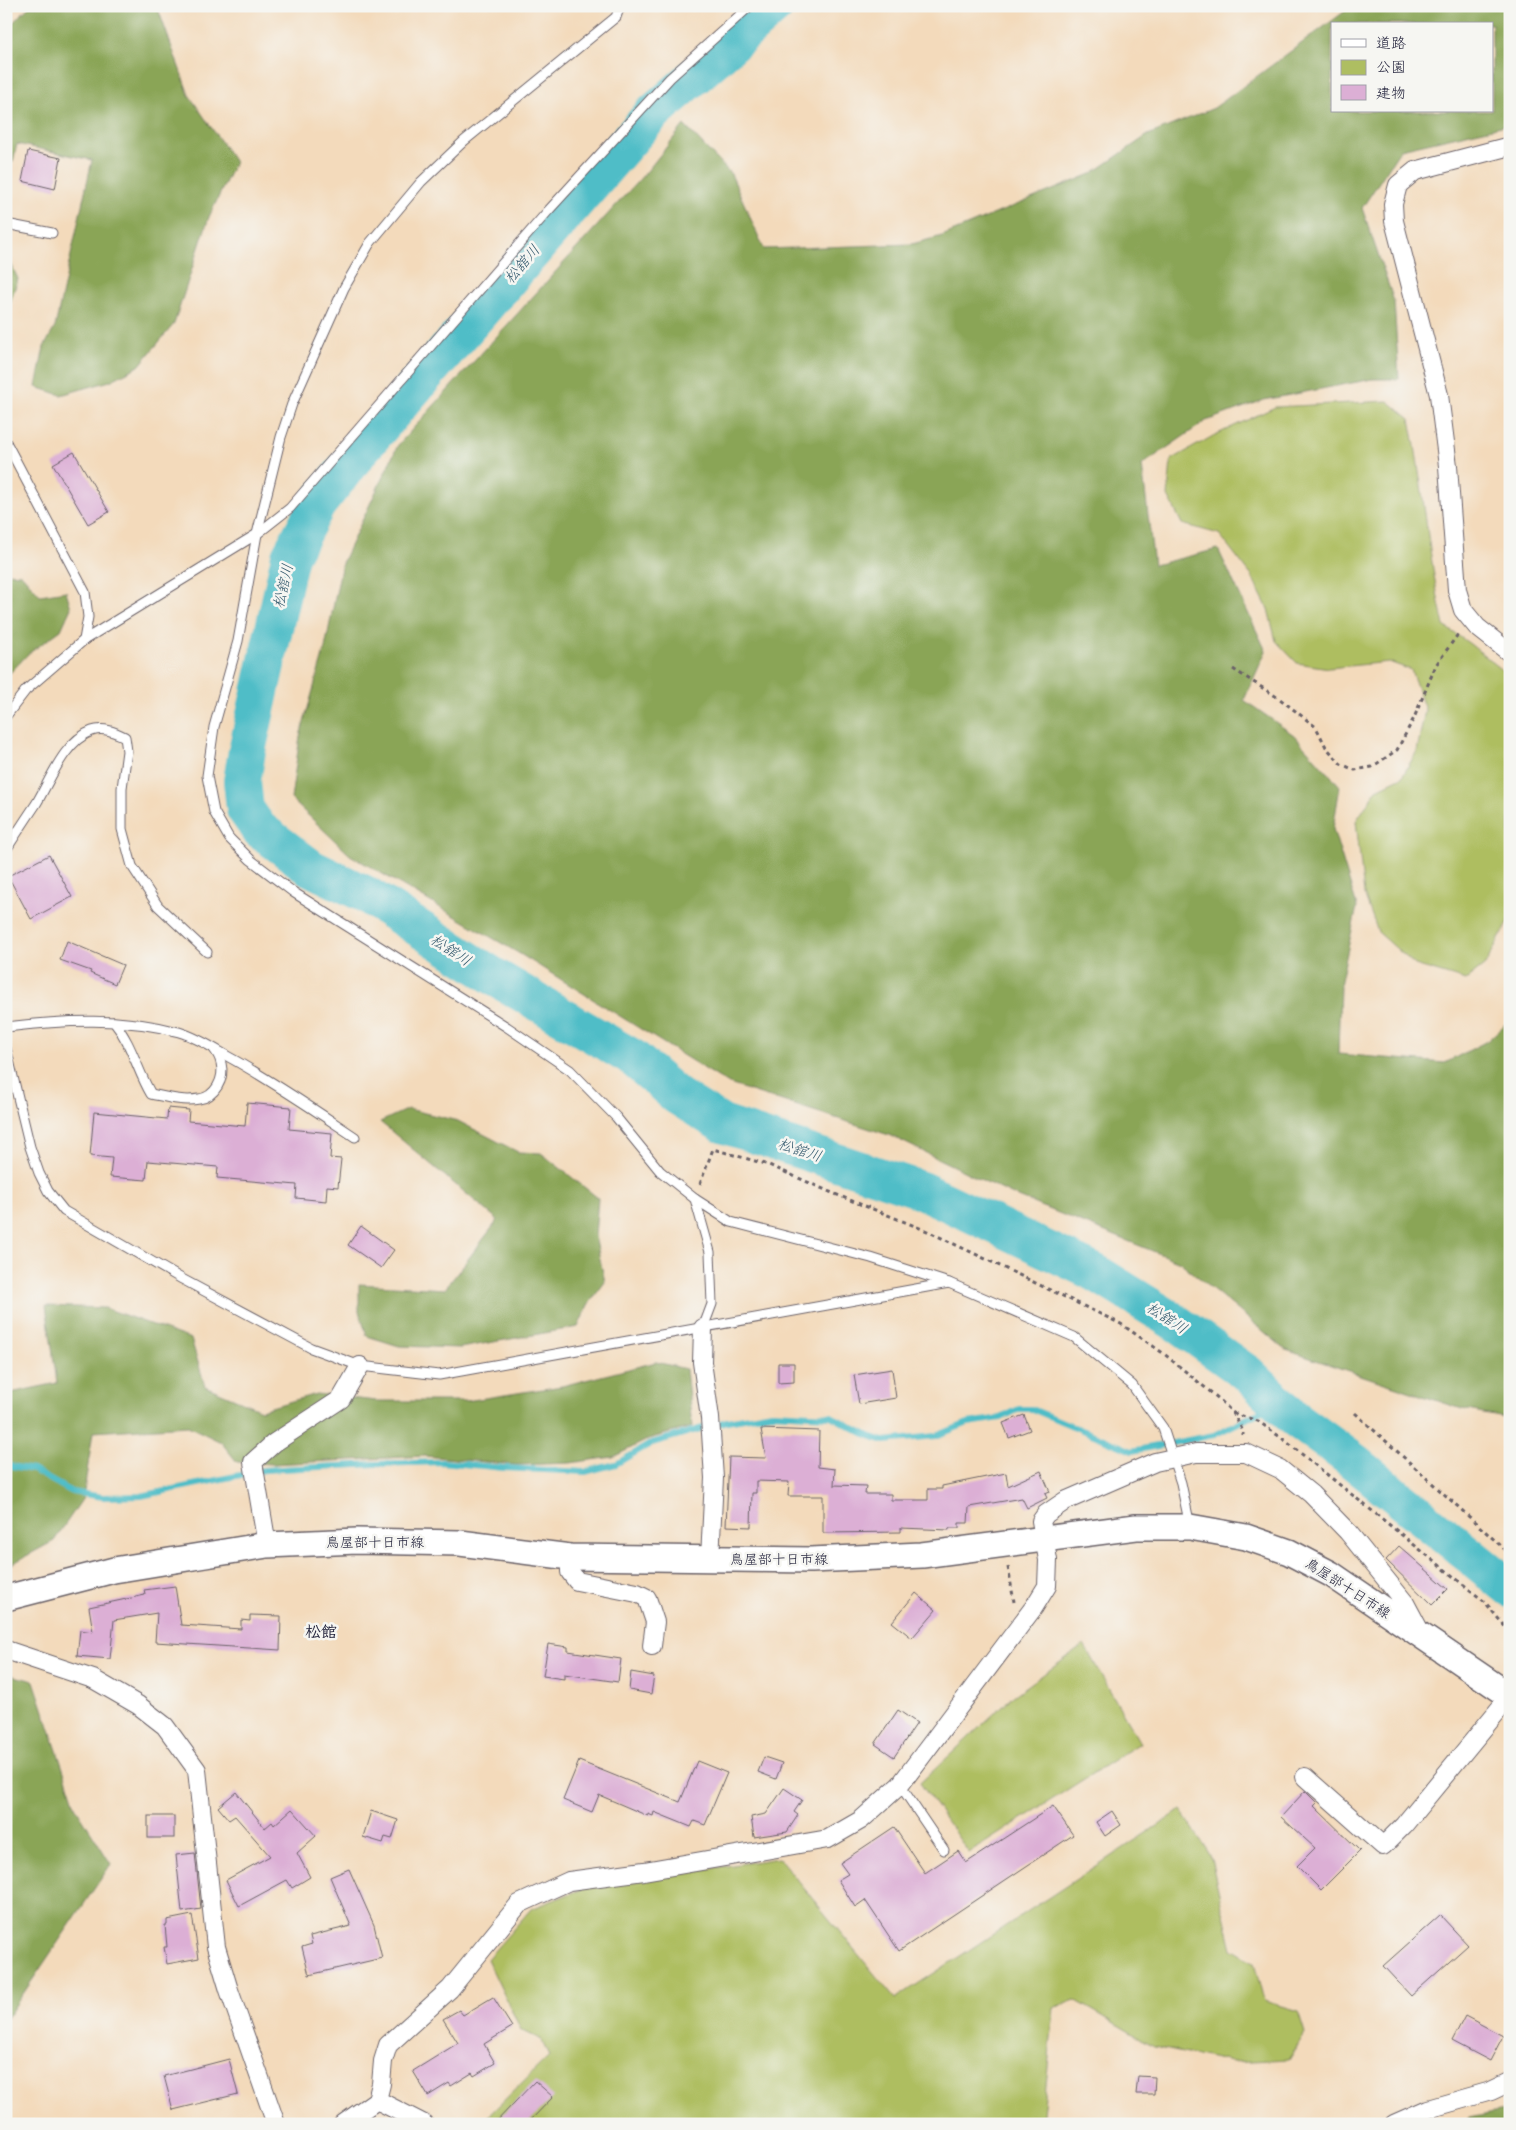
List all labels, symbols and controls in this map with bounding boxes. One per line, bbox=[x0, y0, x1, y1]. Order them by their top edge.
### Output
legend bbox=[1331, 22, 1494, 112]
text: 道路 bbox=[1376, 33, 1406, 52]
text: 公園 bbox=[1376, 57, 1406, 76]
text: 建物 bbox=[1376, 83, 1406, 102]
water label: 松舘川 bbox=[500, 240, 544, 287]
water label: 松舘川 bbox=[268, 562, 297, 610]
water label: 松舘川 bbox=[427, 929, 475, 970]
water label: 松舘川 bbox=[776, 1134, 824, 1166]
water label: 松舘川 bbox=[1143, 1297, 1191, 1338]
street label: 鳥屋部十日市線 bbox=[326, 1533, 424, 1551]
street label: 鳥屋部十日市線 bbox=[730, 1550, 828, 1568]
street label: 鳥屋部十日市線 bbox=[1302, 1554, 1394, 1622]
district label: 松館 bbox=[305, 1621, 337, 1641]

